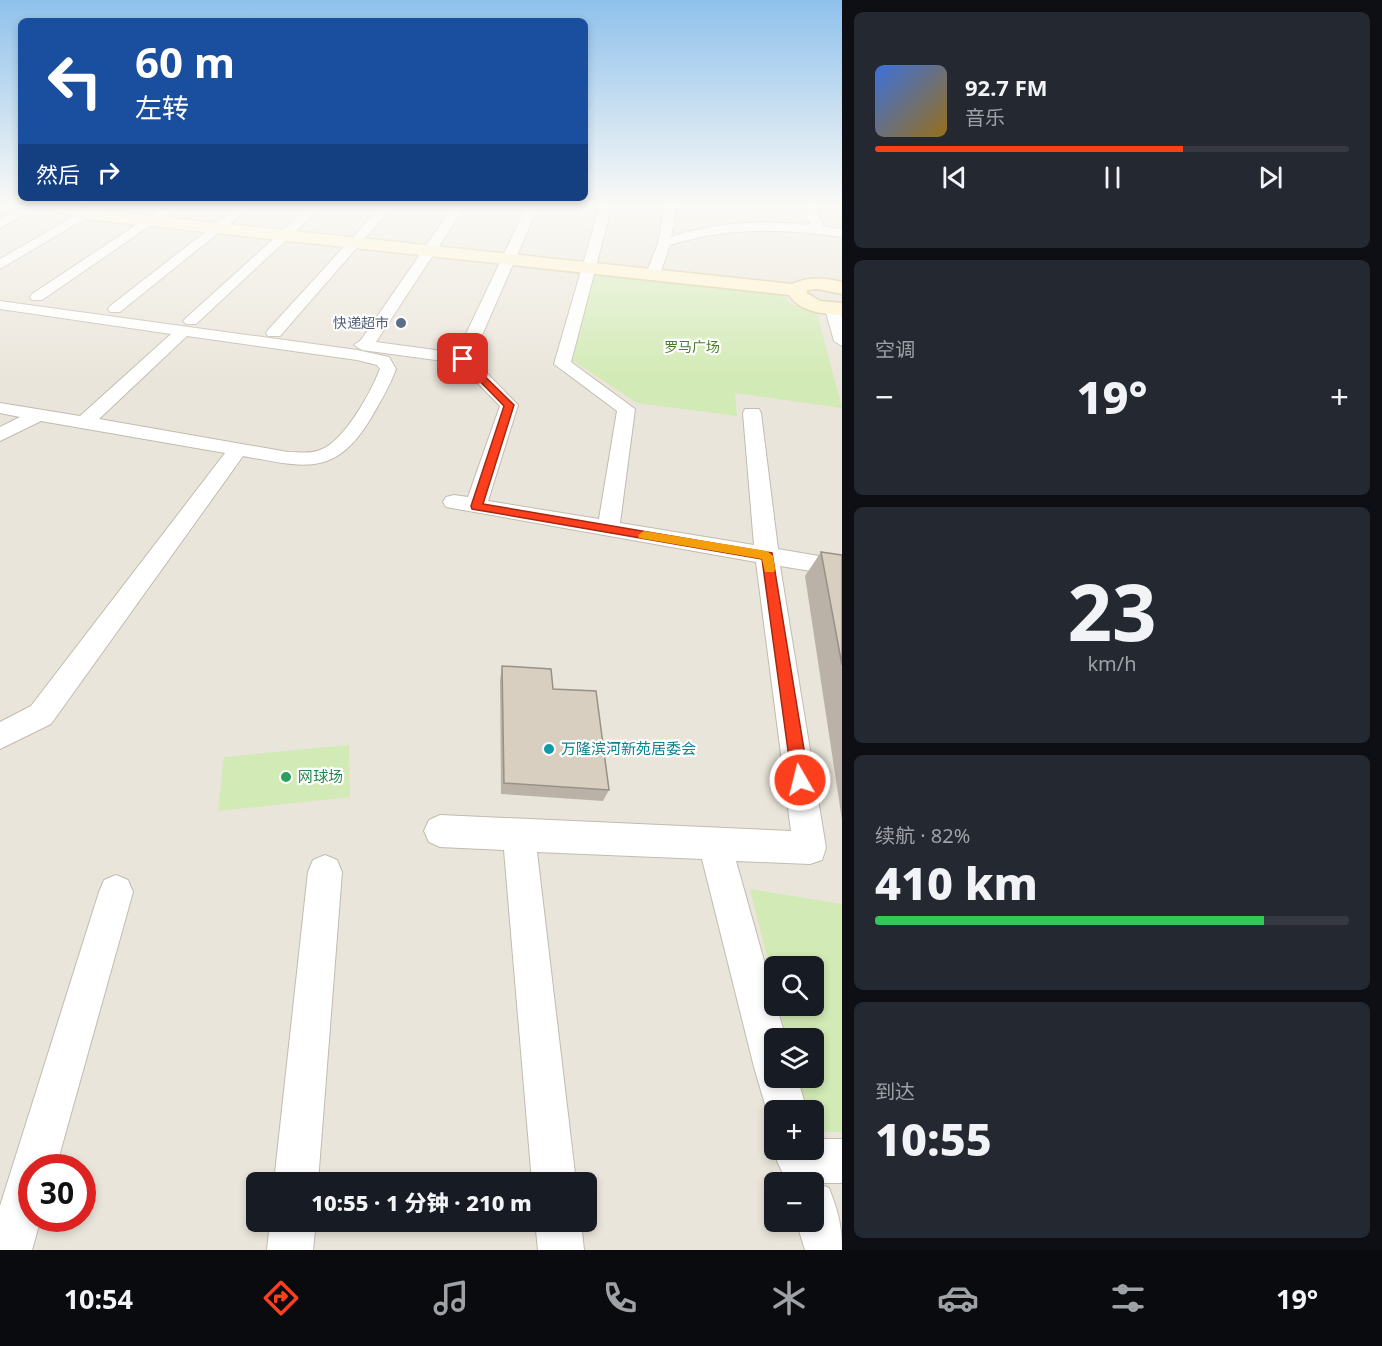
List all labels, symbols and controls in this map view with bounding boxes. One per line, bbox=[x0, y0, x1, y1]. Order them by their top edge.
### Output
text: 60 m bbox=[135, 33, 235, 90]
icon: left bbox=[36, 42, 114, 120]
text: 92.7 FM bbox=[965, 72, 1047, 102]
text: 左转 bbox=[135, 89, 189, 126]
text: 音乐 bbox=[965, 104, 1005, 131]
icon: right bbox=[92, 156, 125, 189]
text: 然后 bbox=[36, 159, 80, 189]
icon: previous bbox=[938, 161, 971, 194]
icon: pause bbox=[1096, 161, 1129, 194]
icon: next bbox=[1254, 161, 1287, 194]
place label: 快递超市 bbox=[333, 313, 389, 332]
marker: 快递超市 bbox=[394, 316, 408, 330]
pin bbox=[437, 333, 488, 384]
text: 空调 bbox=[875, 336, 915, 363]
park label: 罗马广场 bbox=[664, 337, 720, 356]
icon: arrive bbox=[446, 342, 479, 375]
text: 19° bbox=[1076, 366, 1148, 427]
text: − bbox=[875, 374, 894, 419]
text: + bbox=[1330, 374, 1349, 419]
text: 23 bbox=[1067, 558, 1157, 664]
text: km/h bbox=[1087, 650, 1137, 677]
place label: 万隆滨河新苑居委会 bbox=[561, 738, 696, 758]
marker: 万隆滨河新苑居委会 bbox=[542, 742, 556, 756]
position arrow bbox=[768, 748, 832, 812]
place label: 网球场 bbox=[298, 766, 343, 786]
marker: 网球场 bbox=[279, 770, 293, 784]
text: 续航 · 82% bbox=[875, 822, 970, 849]
text: 410 km bbox=[875, 852, 1038, 913]
map controls bbox=[764, 956, 824, 1232]
button: search bbox=[764, 956, 824, 1016]
button: layers bbox=[764, 1028, 824, 1088]
text: 到达 bbox=[875, 1078, 915, 1105]
button: + bbox=[764, 1100, 824, 1160]
text: 10:55 bbox=[875, 1108, 992, 1169]
speed limit sign: 30 bbox=[18, 1154, 96, 1232]
button: − bbox=[764, 1172, 824, 1232]
text: 10:55 · 1 分钟 · 210 m bbox=[311, 1187, 532, 1217]
icon: directions bbox=[260, 1277, 302, 1319]
icon: music bbox=[430, 1277, 472, 1319]
icon: phone bbox=[599, 1277, 641, 1319]
icon: climate bbox=[768, 1277, 810, 1319]
icon: car bbox=[937, 1277, 979, 1319]
icon: filters bbox=[1107, 1277, 1149, 1319]
text: 10:54 bbox=[64, 1280, 133, 1317]
text: 19° bbox=[1276, 1280, 1318, 1317]

